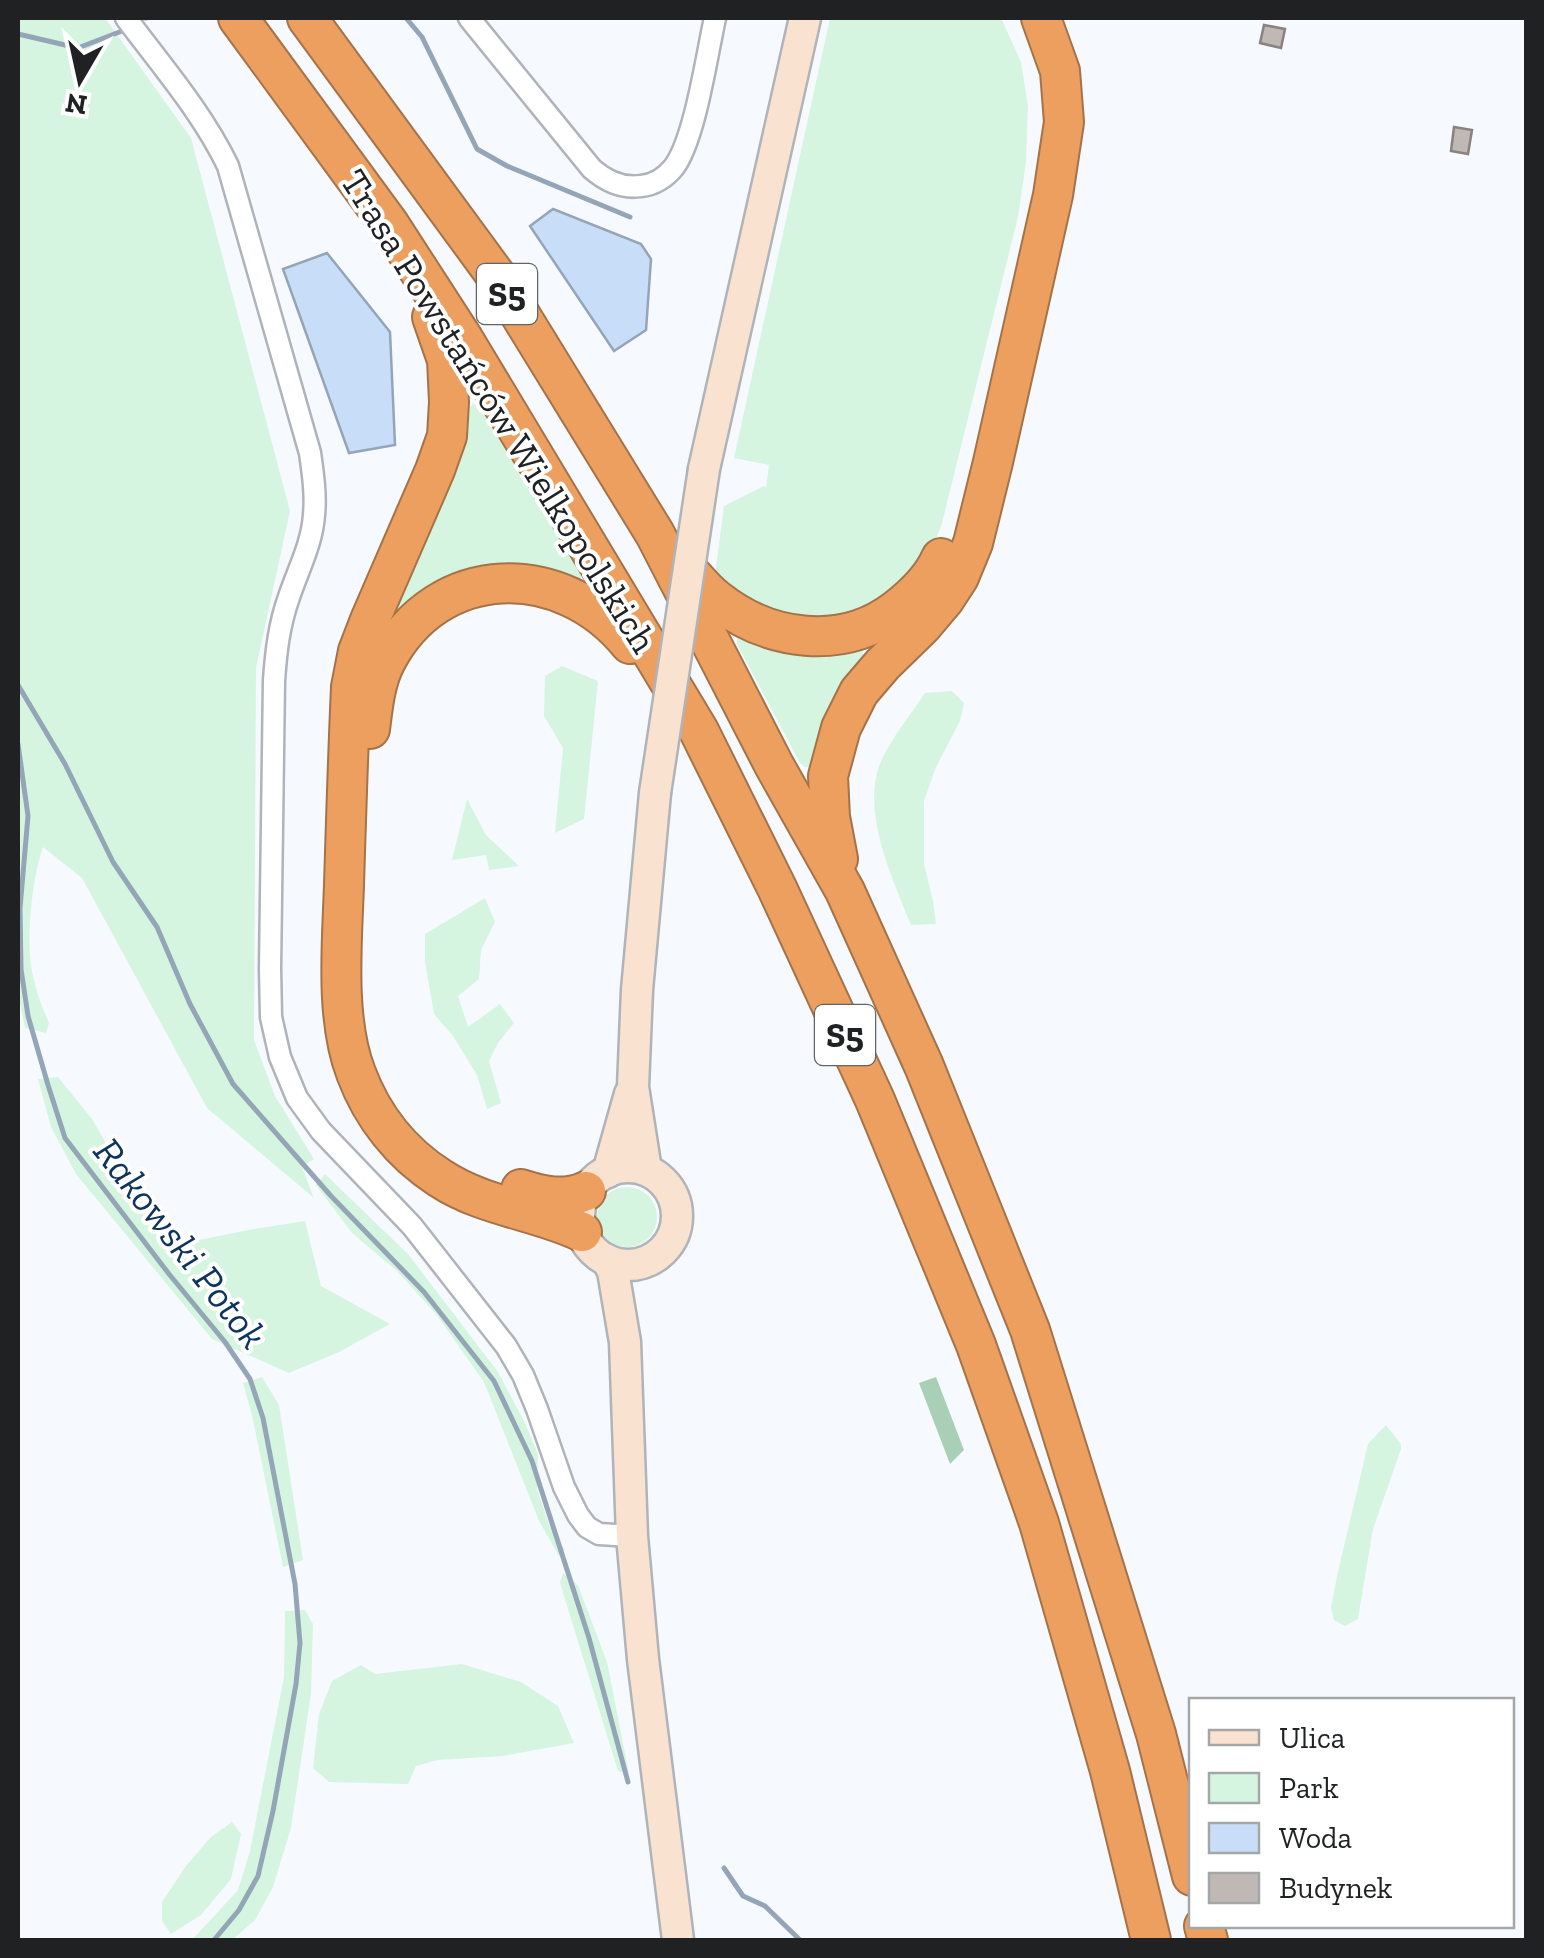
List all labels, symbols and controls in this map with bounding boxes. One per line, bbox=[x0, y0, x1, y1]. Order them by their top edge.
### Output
north arrow bbox=[30, 30, 130, 130]
text: N bbox=[63, 86, 89, 122]
street label: Trasa Powstańców Wielkopolskich bbox=[331, 161, 667, 661]
road number: S5 bbox=[477, 264, 537, 324]
road number: S5 bbox=[815, 1005, 875, 1065]
water label: Rakowski Potok bbox=[84, 1128, 278, 1358]
legend bbox=[1189, 1698, 1514, 1928]
text: Ulica bbox=[1279, 1720, 1345, 1756]
text: Park bbox=[1279, 1770, 1339, 1806]
text: Woda bbox=[1279, 1820, 1352, 1856]
text: Budynek bbox=[1279, 1870, 1393, 1906]

